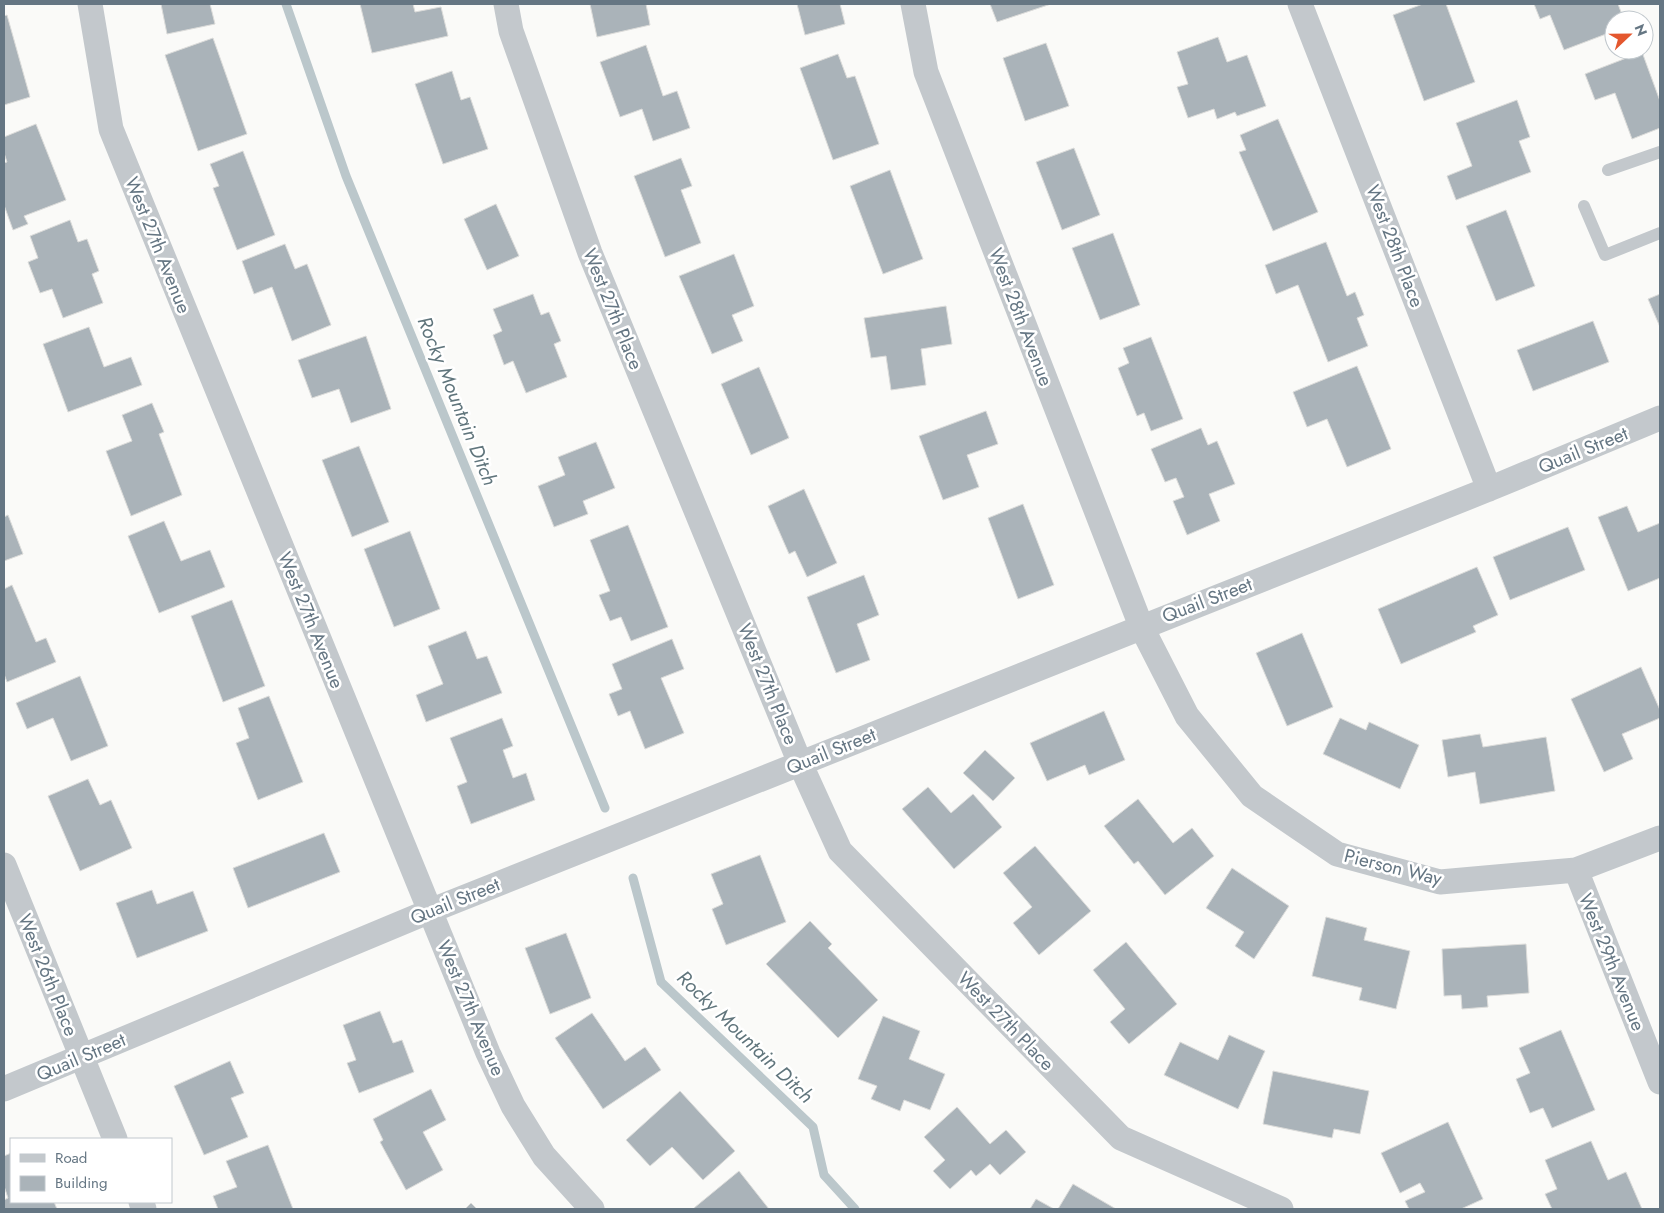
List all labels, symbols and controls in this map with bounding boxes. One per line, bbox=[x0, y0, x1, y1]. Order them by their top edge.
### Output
north arrow bbox=[1604, 10, 1654, 60]
text: N bbox=[1630, 21, 1652, 39]
street label: West 27th Avenue bbox=[118, 173, 198, 318]
street label: West 28th Place bbox=[1359, 181, 1431, 311]
street label: West 27th Place bbox=[576, 244, 650, 374]
street label: West 28th Avenue bbox=[982, 244, 1060, 390]
water label: Rocky Mountain Ditch bbox=[410, 312, 504, 490]
street label: Quail Street bbox=[1534, 420, 1632, 480]
street label: West 27th Avenue bbox=[271, 548, 351, 693]
street label: Quail Street bbox=[1158, 570, 1256, 630]
street label: West 27th Place bbox=[731, 619, 805, 749]
street label: Quail Street bbox=[782, 721, 880, 781]
street label: Pierson Way bbox=[1341, 842, 1445, 892]
street label: Quail Street bbox=[406, 871, 504, 931]
street label: West 29th Avenue bbox=[1572, 889, 1652, 1035]
street label: West 26th Place bbox=[11, 910, 85, 1040]
street label: West 27th Avenue bbox=[430, 936, 512, 1080]
water label: Rocky Mountain Ditch bbox=[670, 964, 820, 1110]
street label: West 27th Place bbox=[952, 965, 1061, 1077]
street label: Quail Street bbox=[32, 1026, 130, 1088]
legend bbox=[10, 1138, 172, 1203]
text: Road bbox=[55, 1147, 87, 1169]
text: Building bbox=[55, 1172, 107, 1194]

